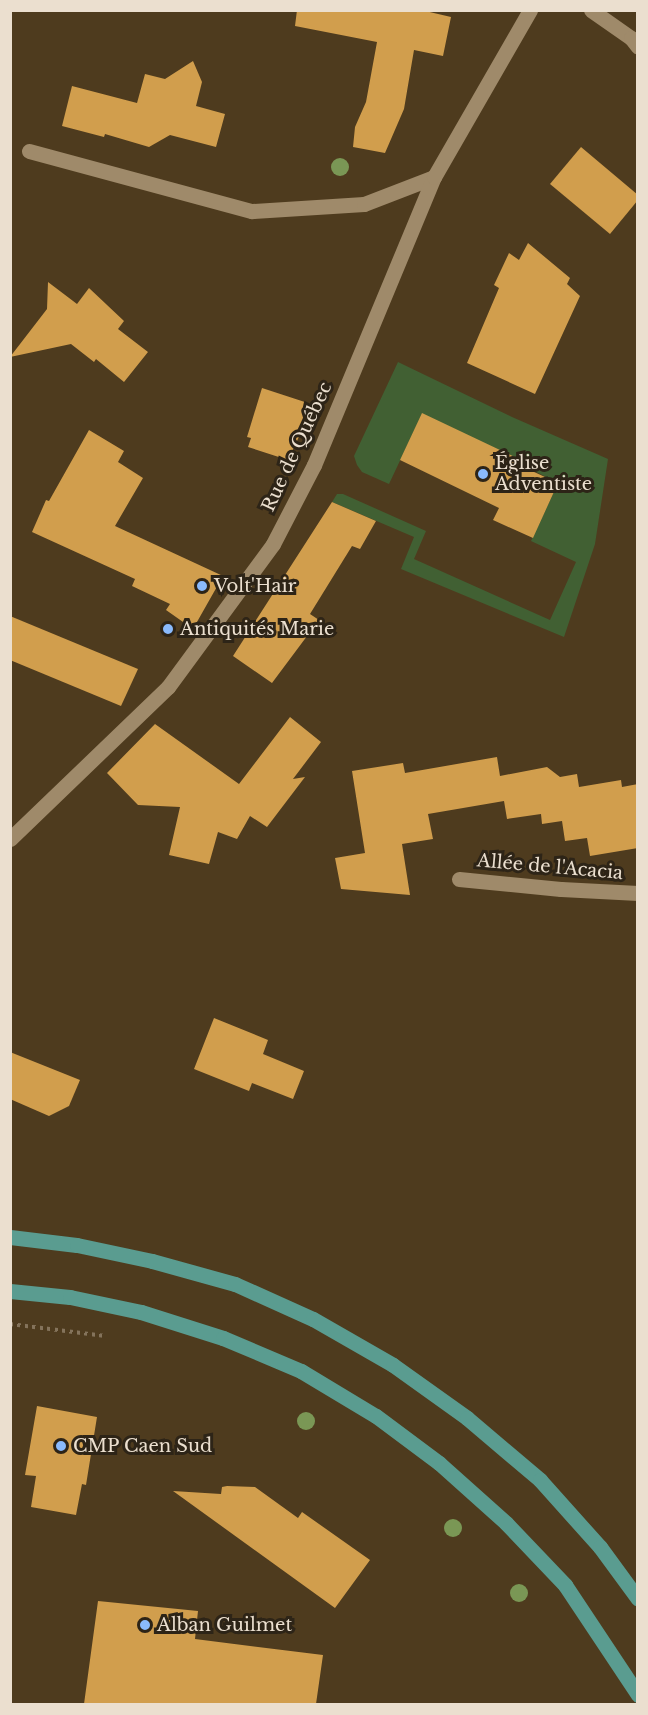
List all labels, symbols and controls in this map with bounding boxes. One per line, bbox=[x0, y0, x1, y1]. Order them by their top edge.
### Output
street label: Rue de Québec bbox=[258, 379, 336, 515]
place label: Église Adventiste bbox=[495, 453, 592, 496]
marker: Église Adventiste bbox=[476, 467, 490, 481]
place label: Volt'Hair bbox=[214, 575, 296, 597]
marker: Volt'Hair bbox=[195, 579, 209, 593]
place label: Antiquités Marie bbox=[180, 618, 334, 640]
marker: Antiquités Marie bbox=[161, 622, 175, 636]
street label: Allée de l'Acacia bbox=[476, 850, 624, 884]
place label: CMP Caen Sud bbox=[73, 1435, 213, 1457]
marker: CMP Caen Sud bbox=[54, 1439, 68, 1453]
place label: Alban Guilmet bbox=[157, 1614, 292, 1636]
marker: Alban Guilmet bbox=[138, 1618, 152, 1632]

